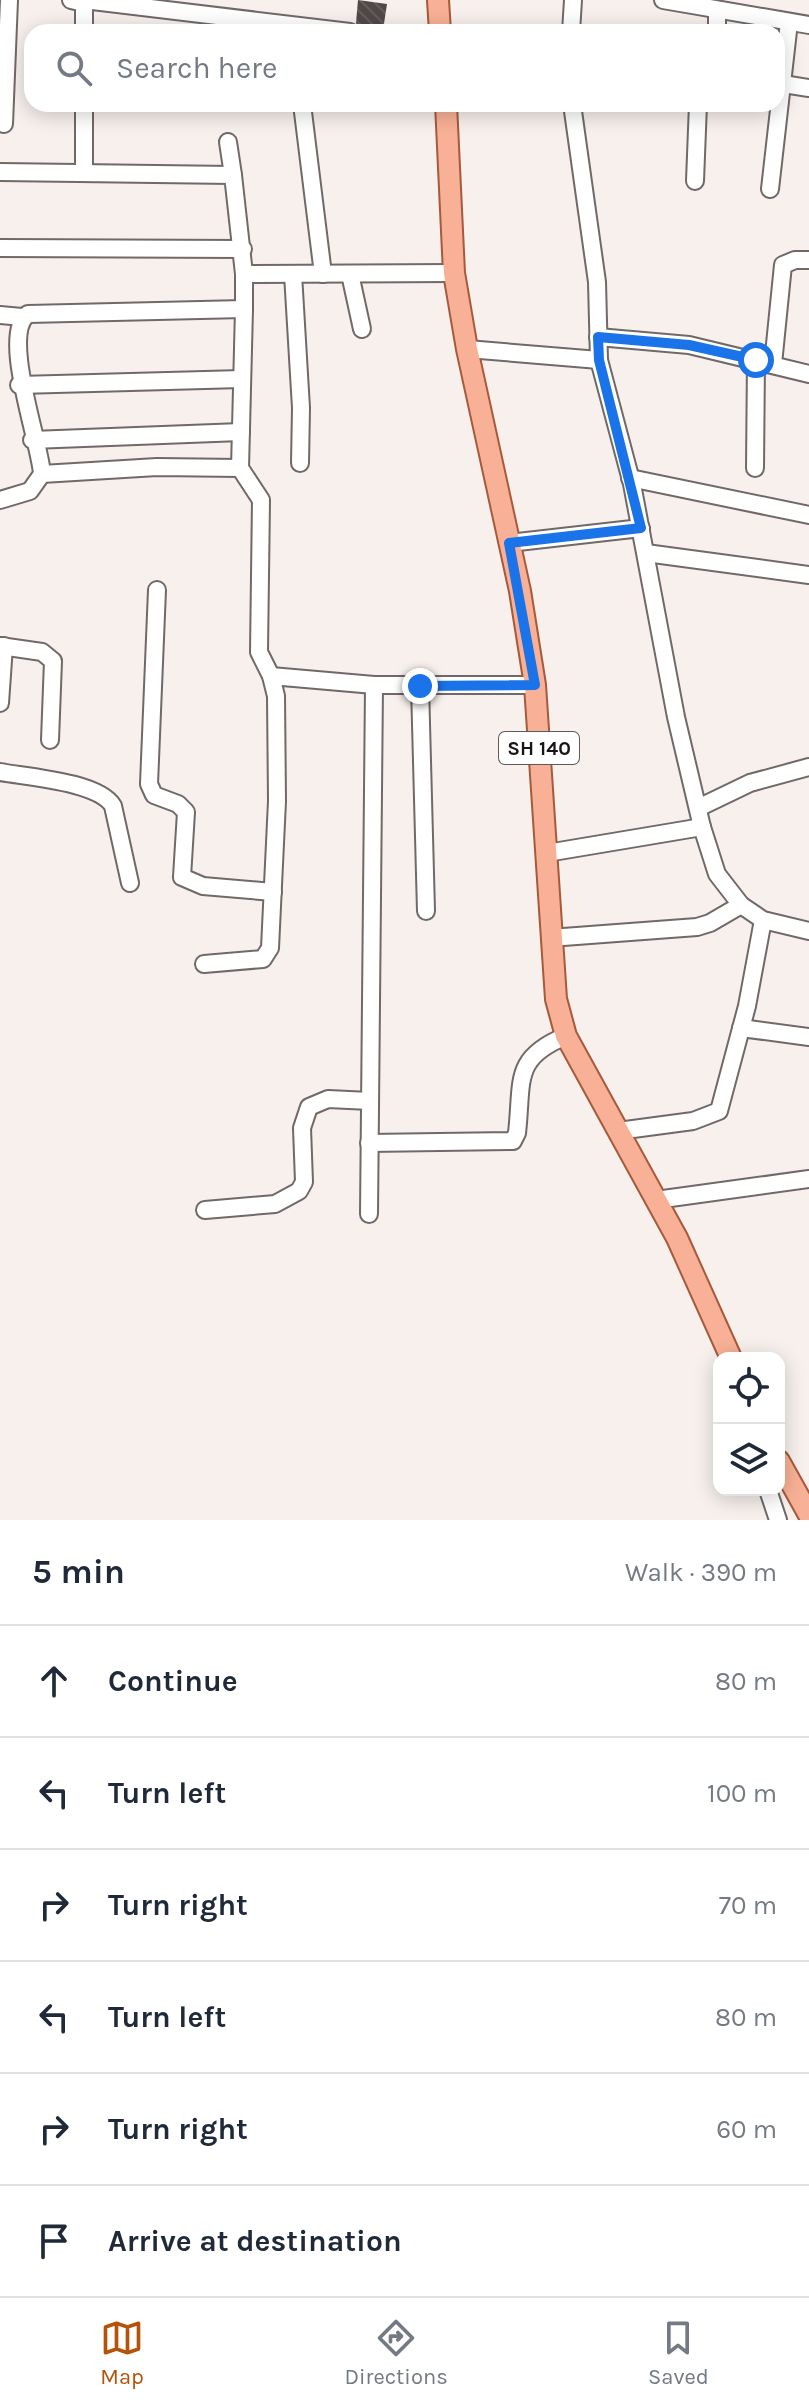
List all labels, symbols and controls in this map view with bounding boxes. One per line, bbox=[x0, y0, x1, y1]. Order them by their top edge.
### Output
search box bbox=[24, 24, 785, 112]
icon: search bbox=[52, 46, 96, 90]
text: Search here bbox=[116, 50, 277, 86]
route start bbox=[738, 342, 774, 378]
route end bbox=[402, 668, 438, 704]
road number: SH 140 bbox=[499, 732, 579, 764]
map controls bbox=[713, 1352, 785, 1496]
button: locate bbox=[713, 1352, 785, 1424]
button: layers bbox=[713, 1424, 785, 1496]
text: 5 min bbox=[32, 1552, 125, 1592]
text: Walk · 390 m bbox=[625, 1557, 777, 1588]
icon: ahead bbox=[32, 1659, 76, 1703]
text: Continue bbox=[108, 1663, 238, 1699]
text: 80 m bbox=[715, 1666, 777, 1697]
icon: left bbox=[32, 1771, 76, 1815]
text: Turn left bbox=[108, 1775, 226, 1811]
text: 100 m bbox=[707, 1778, 777, 1809]
icon: right bbox=[32, 1883, 76, 1927]
text: Turn right bbox=[108, 1887, 248, 1923]
text: 70 m bbox=[719, 1890, 777, 1921]
icon: left bbox=[32, 1995, 76, 2039]
text: Turn left bbox=[108, 1999, 226, 2035]
text: 80 m bbox=[715, 2002, 777, 2033]
icon: right bbox=[32, 2107, 76, 2151]
text: Turn right bbox=[108, 2111, 248, 2147]
text: 60 m bbox=[716, 2114, 777, 2145]
icon: arrive bbox=[32, 2219, 76, 2263]
text: Arrive at destination bbox=[108, 2223, 402, 2259]
tab: Map bbox=[100, 2316, 144, 2390]
tab: Directions bbox=[344, 2316, 448, 2390]
tab: Saved bbox=[648, 2316, 709, 2390]

